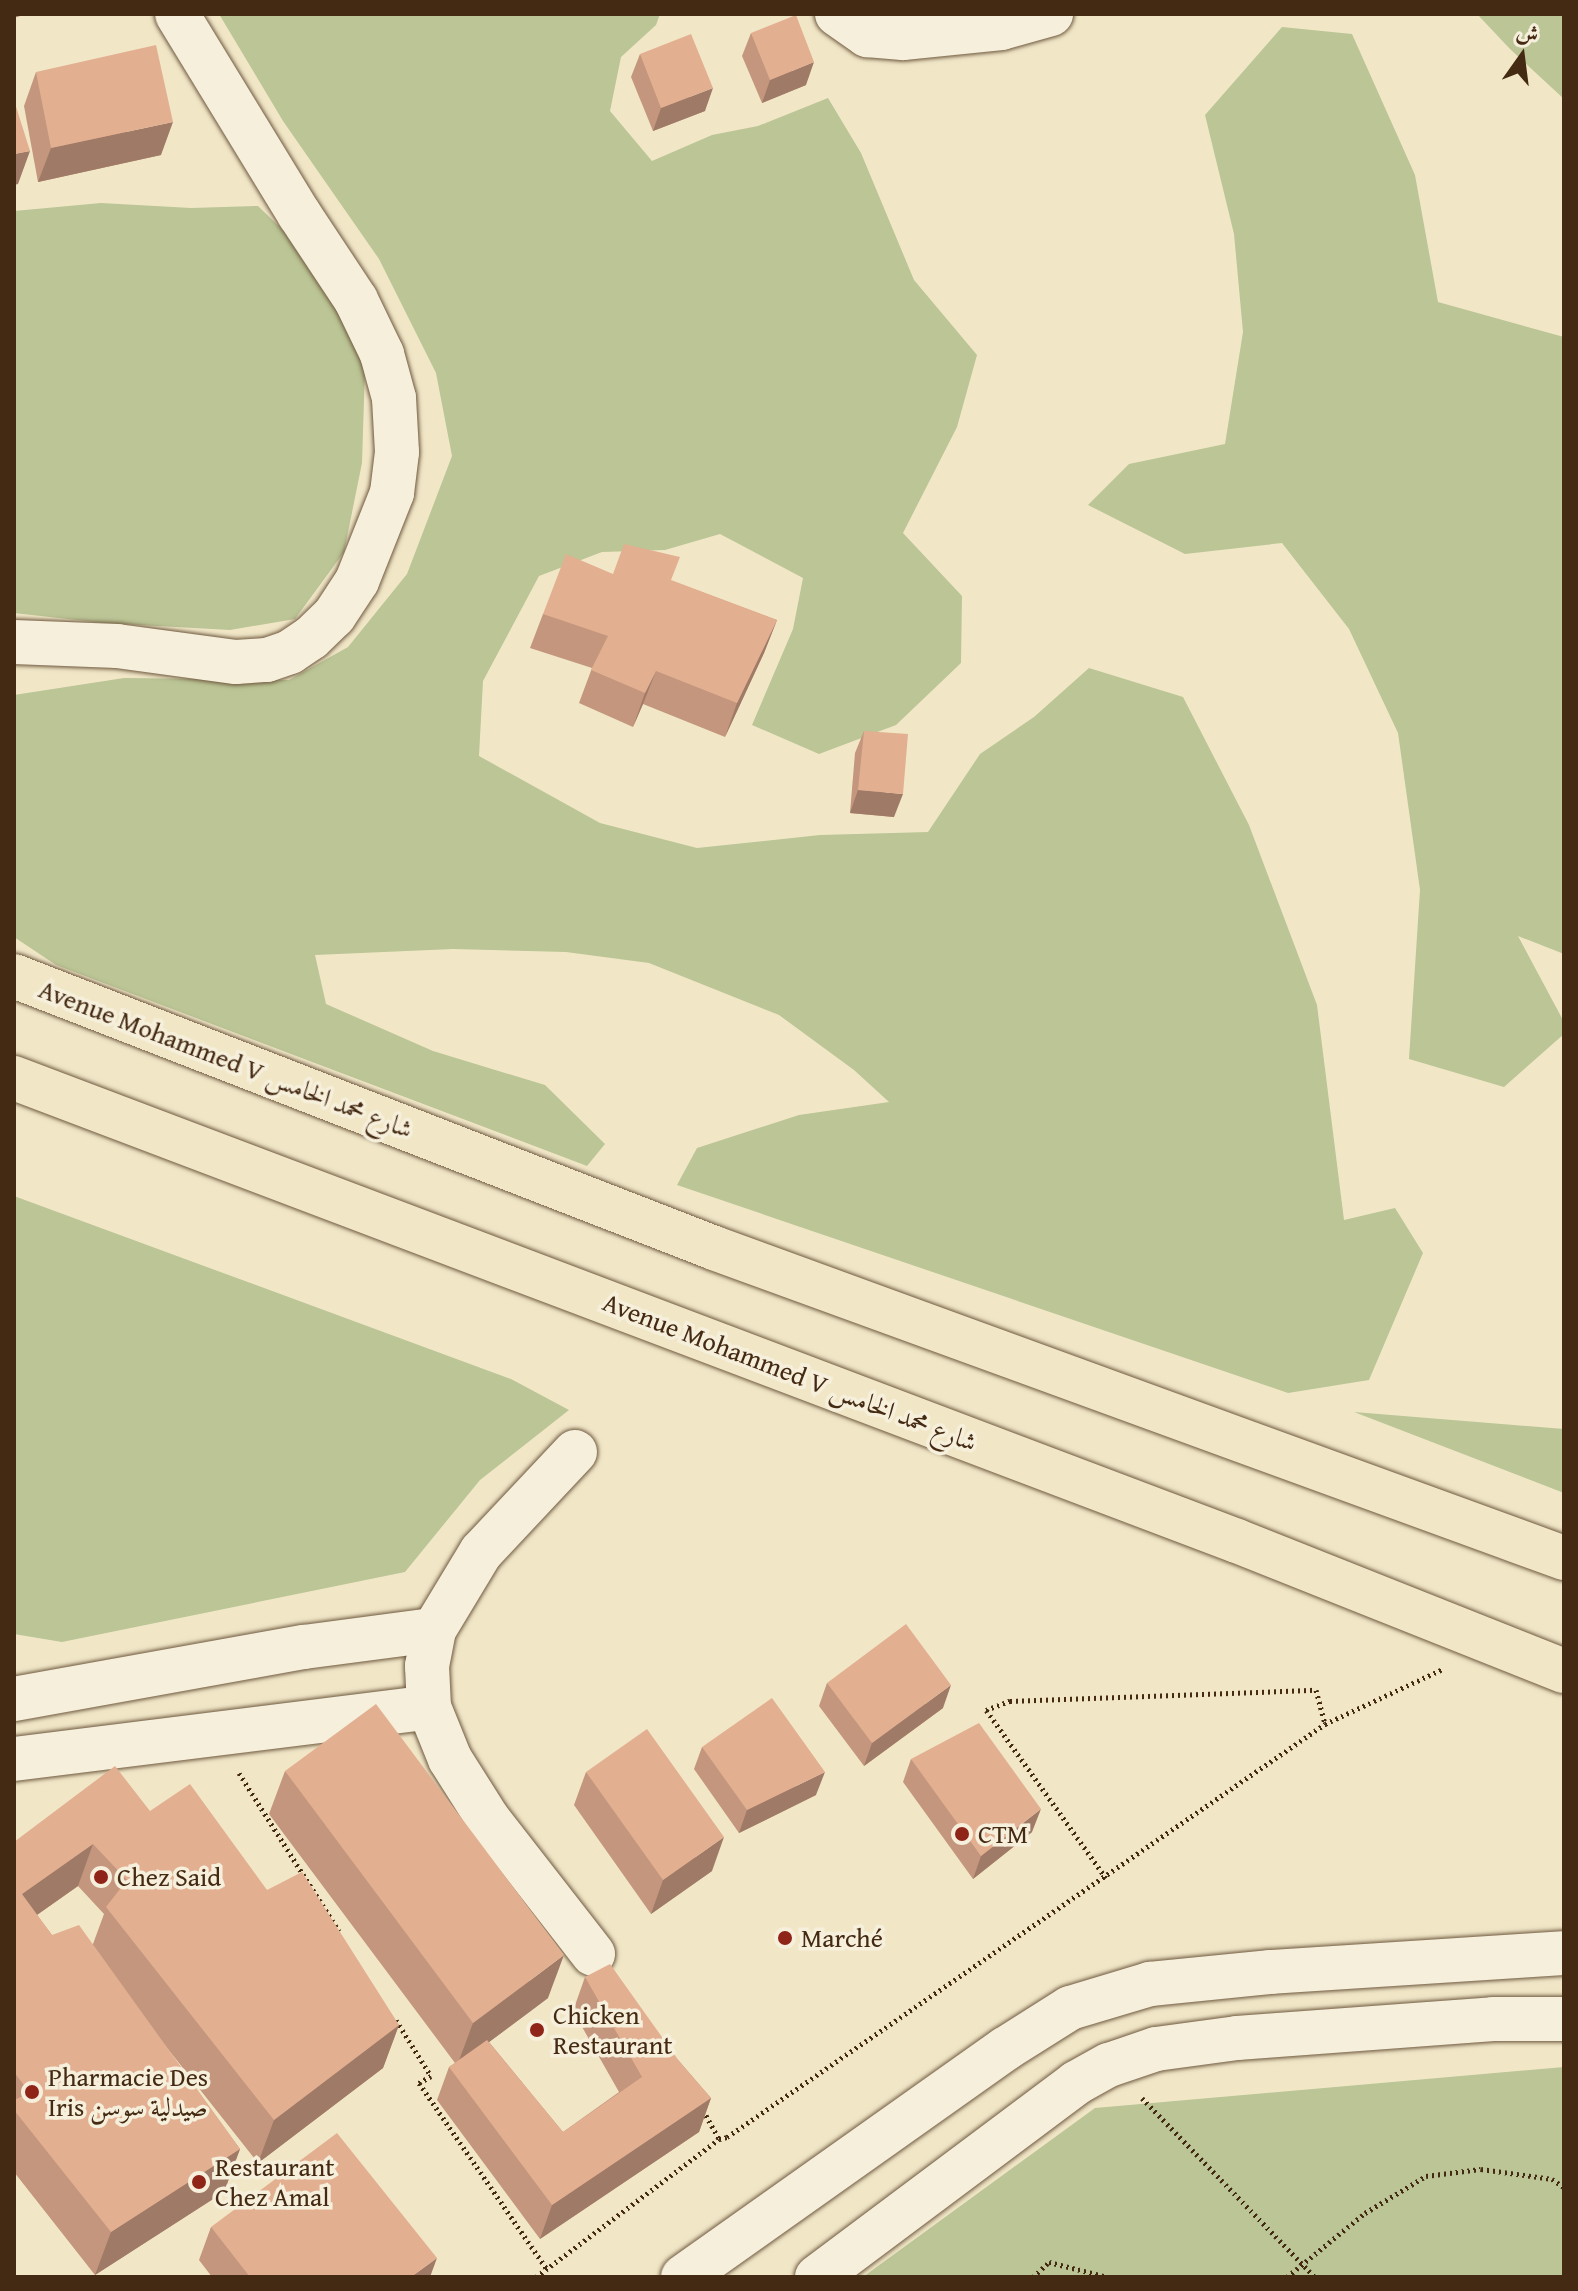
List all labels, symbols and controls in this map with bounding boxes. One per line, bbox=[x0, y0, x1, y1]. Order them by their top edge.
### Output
text: ش bbox=[1513, 15, 1542, 51]
north arrow bbox=[1482, 16, 1562, 96]
street label: Avenue Mohammed V شارع محمد الخامس bbox=[35, 973, 417, 1145]
street label: Avenue Mohammed V شارع محمد الخامس bbox=[599, 1286, 981, 1458]
place label: CTM bbox=[978, 1818, 1028, 1850]
marker: CTM bbox=[953, 1825, 971, 1843]
place label: Chez Said bbox=[117, 1861, 221, 1893]
marker: Chez Said bbox=[92, 1868, 110, 1886]
place label: Marché bbox=[801, 1922, 883, 1954]
marker: Marché bbox=[776, 1929, 794, 1947]
place label: Chicken Restaurant bbox=[553, 1999, 673, 2060]
marker: Chicken Restaurant bbox=[528, 2021, 546, 2039]
place label: Pharmacie Des Iris صيدلية سوسن bbox=[48, 2061, 208, 2122]
marker: Pharmacie Des Iris صيدلية سوسن bbox=[23, 2083, 41, 2101]
place label: Restaurant Chez Amal bbox=[215, 2151, 335, 2212]
marker: Restaurant Chez Amal bbox=[190, 2173, 208, 2191]

